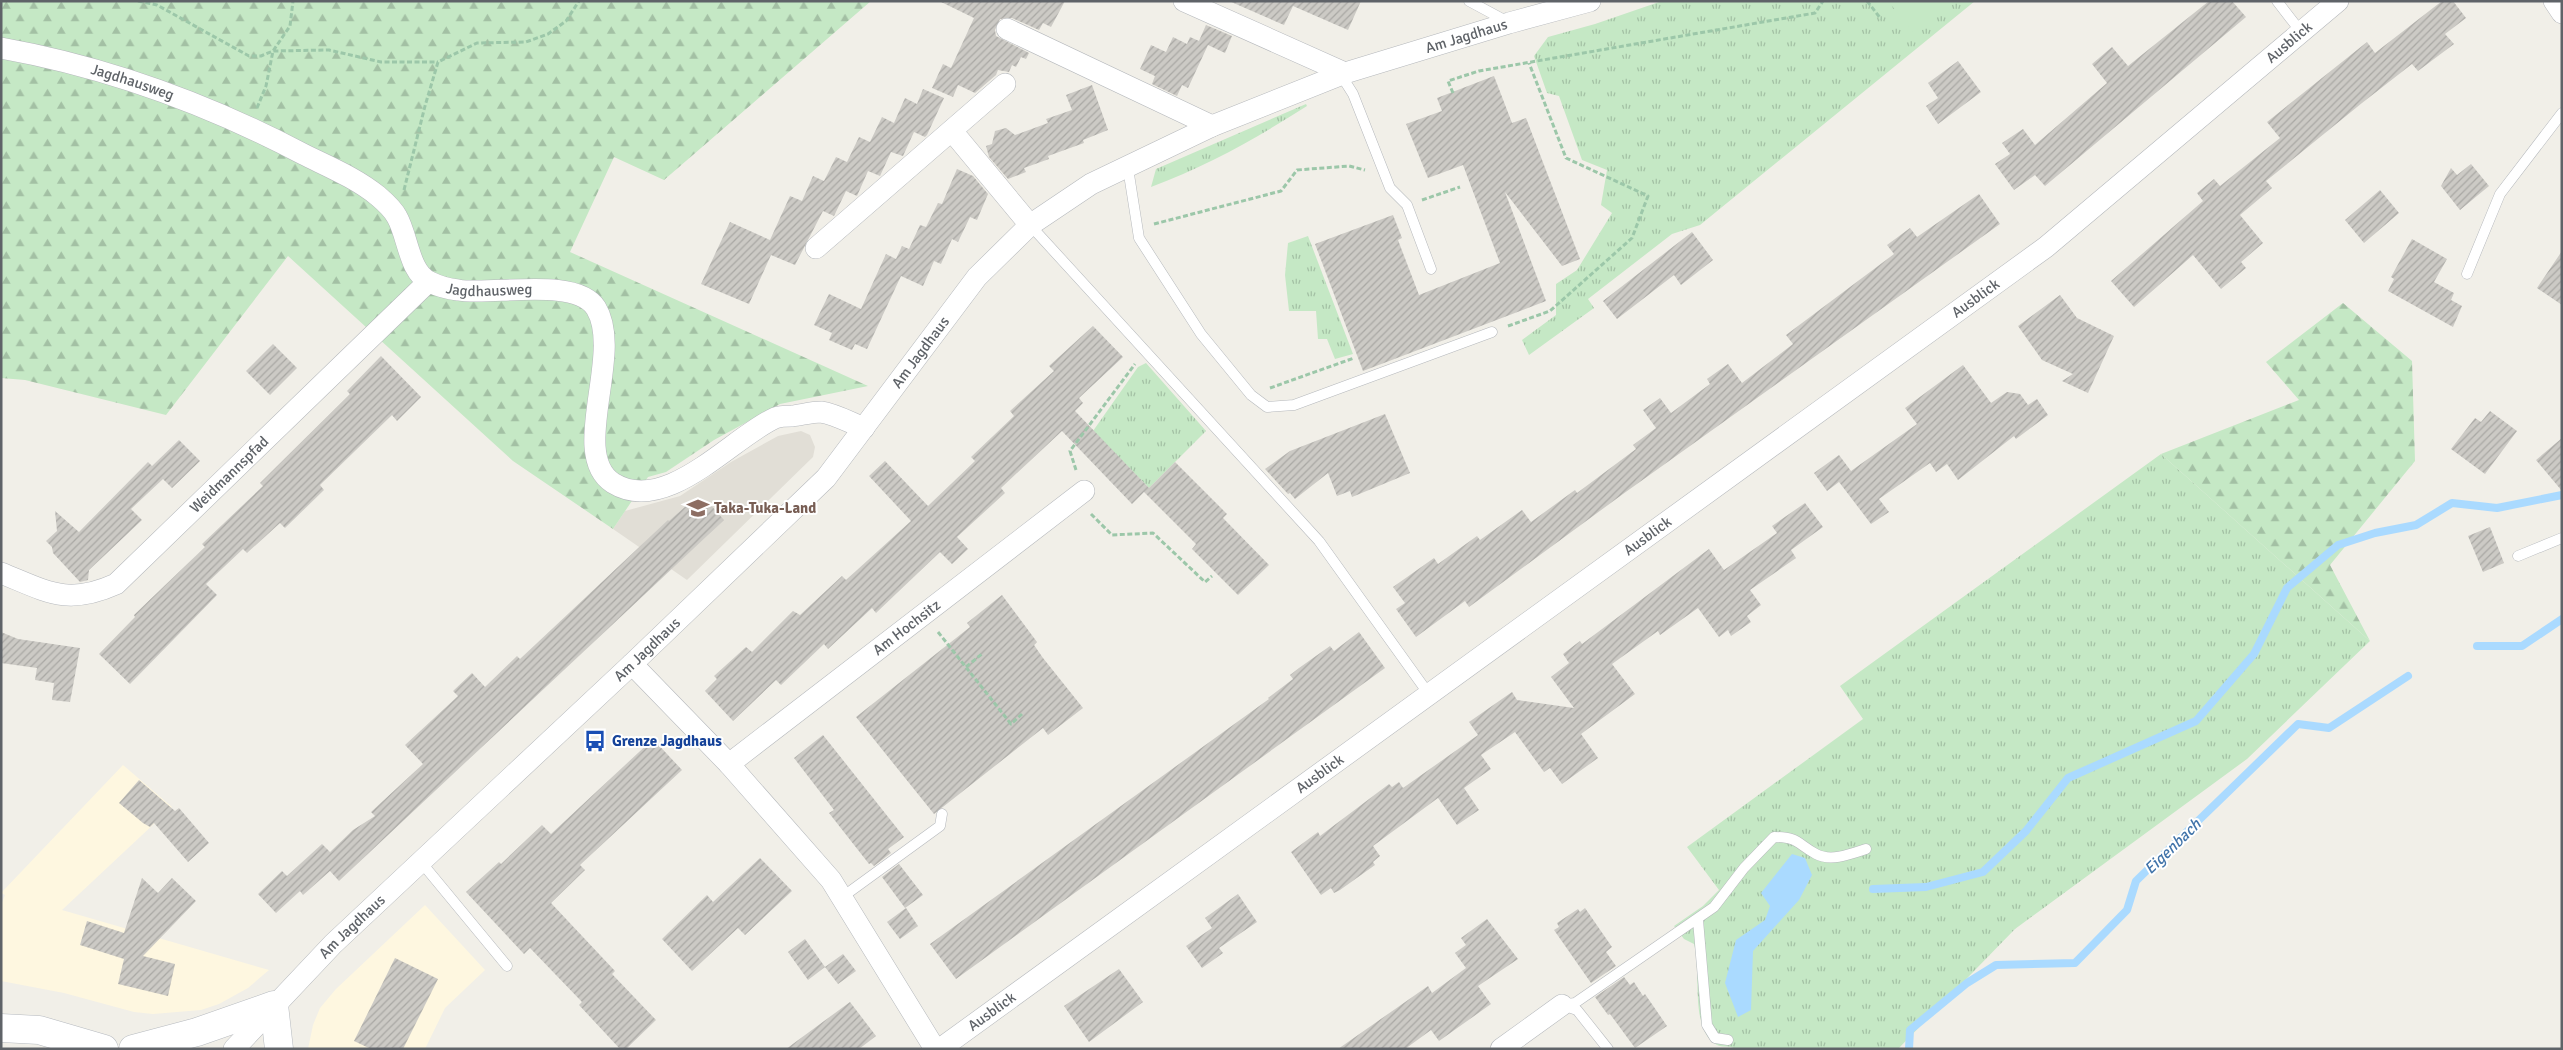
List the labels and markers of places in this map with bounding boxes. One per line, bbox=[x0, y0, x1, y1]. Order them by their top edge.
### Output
school or university icon: Taka-Tuka-Land bbox=[685, 495, 711, 521]
place label: Taka-Tuka-Land bbox=[714, 499, 816, 517]
bus stop icon: Grenze Jagdhaus bbox=[582, 728, 608, 754]
place label: Grenze Jagdhaus bbox=[612, 732, 722, 750]

